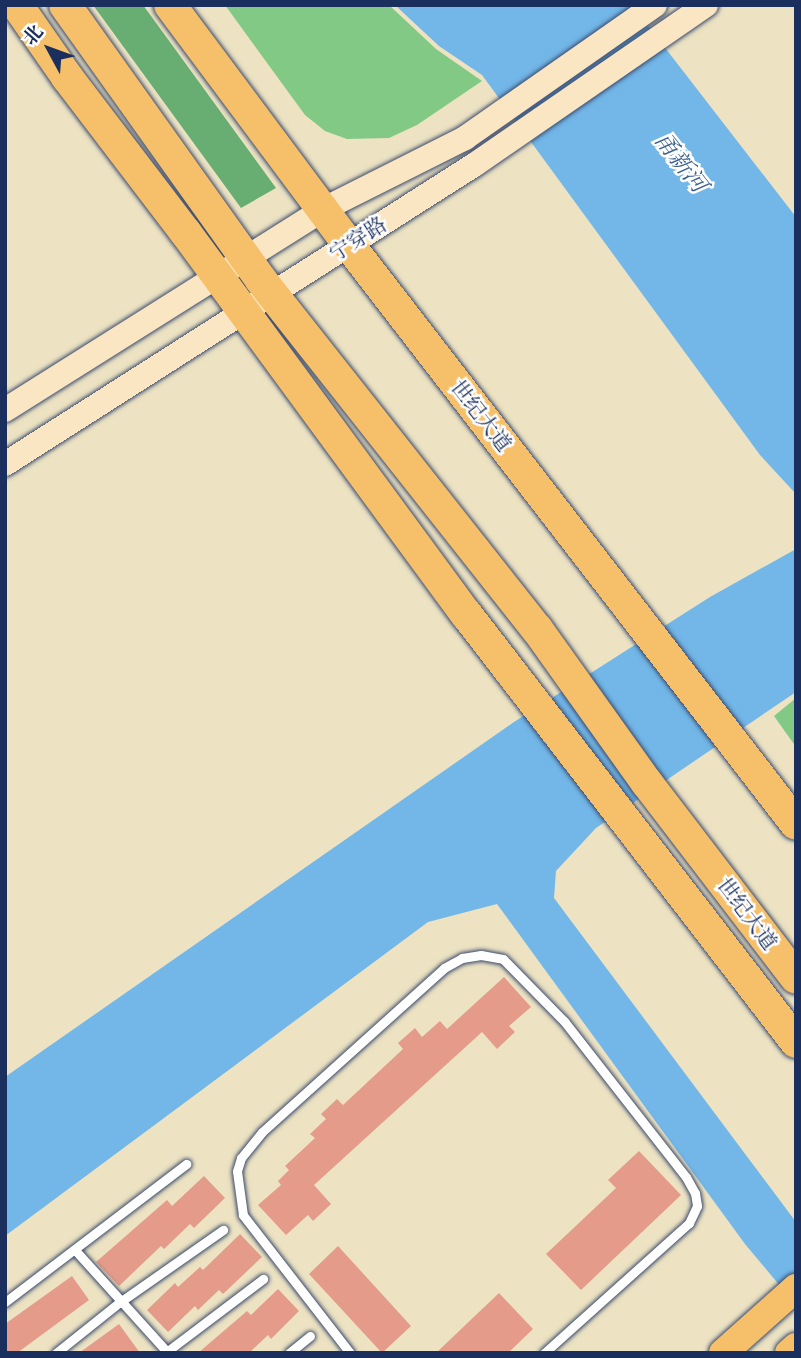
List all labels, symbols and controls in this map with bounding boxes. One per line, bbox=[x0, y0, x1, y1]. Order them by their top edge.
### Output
north arrow bbox=[14, 14, 84, 84]
text: 北 bbox=[18, 20, 48, 50]
water label: 甬新河 bbox=[649, 126, 713, 198]
street label: 宁穿路 bbox=[325, 211, 391, 267]
street label: 世纪大道 bbox=[445, 375, 517, 457]
street label: 世纪大道 bbox=[712, 873, 782, 955]

